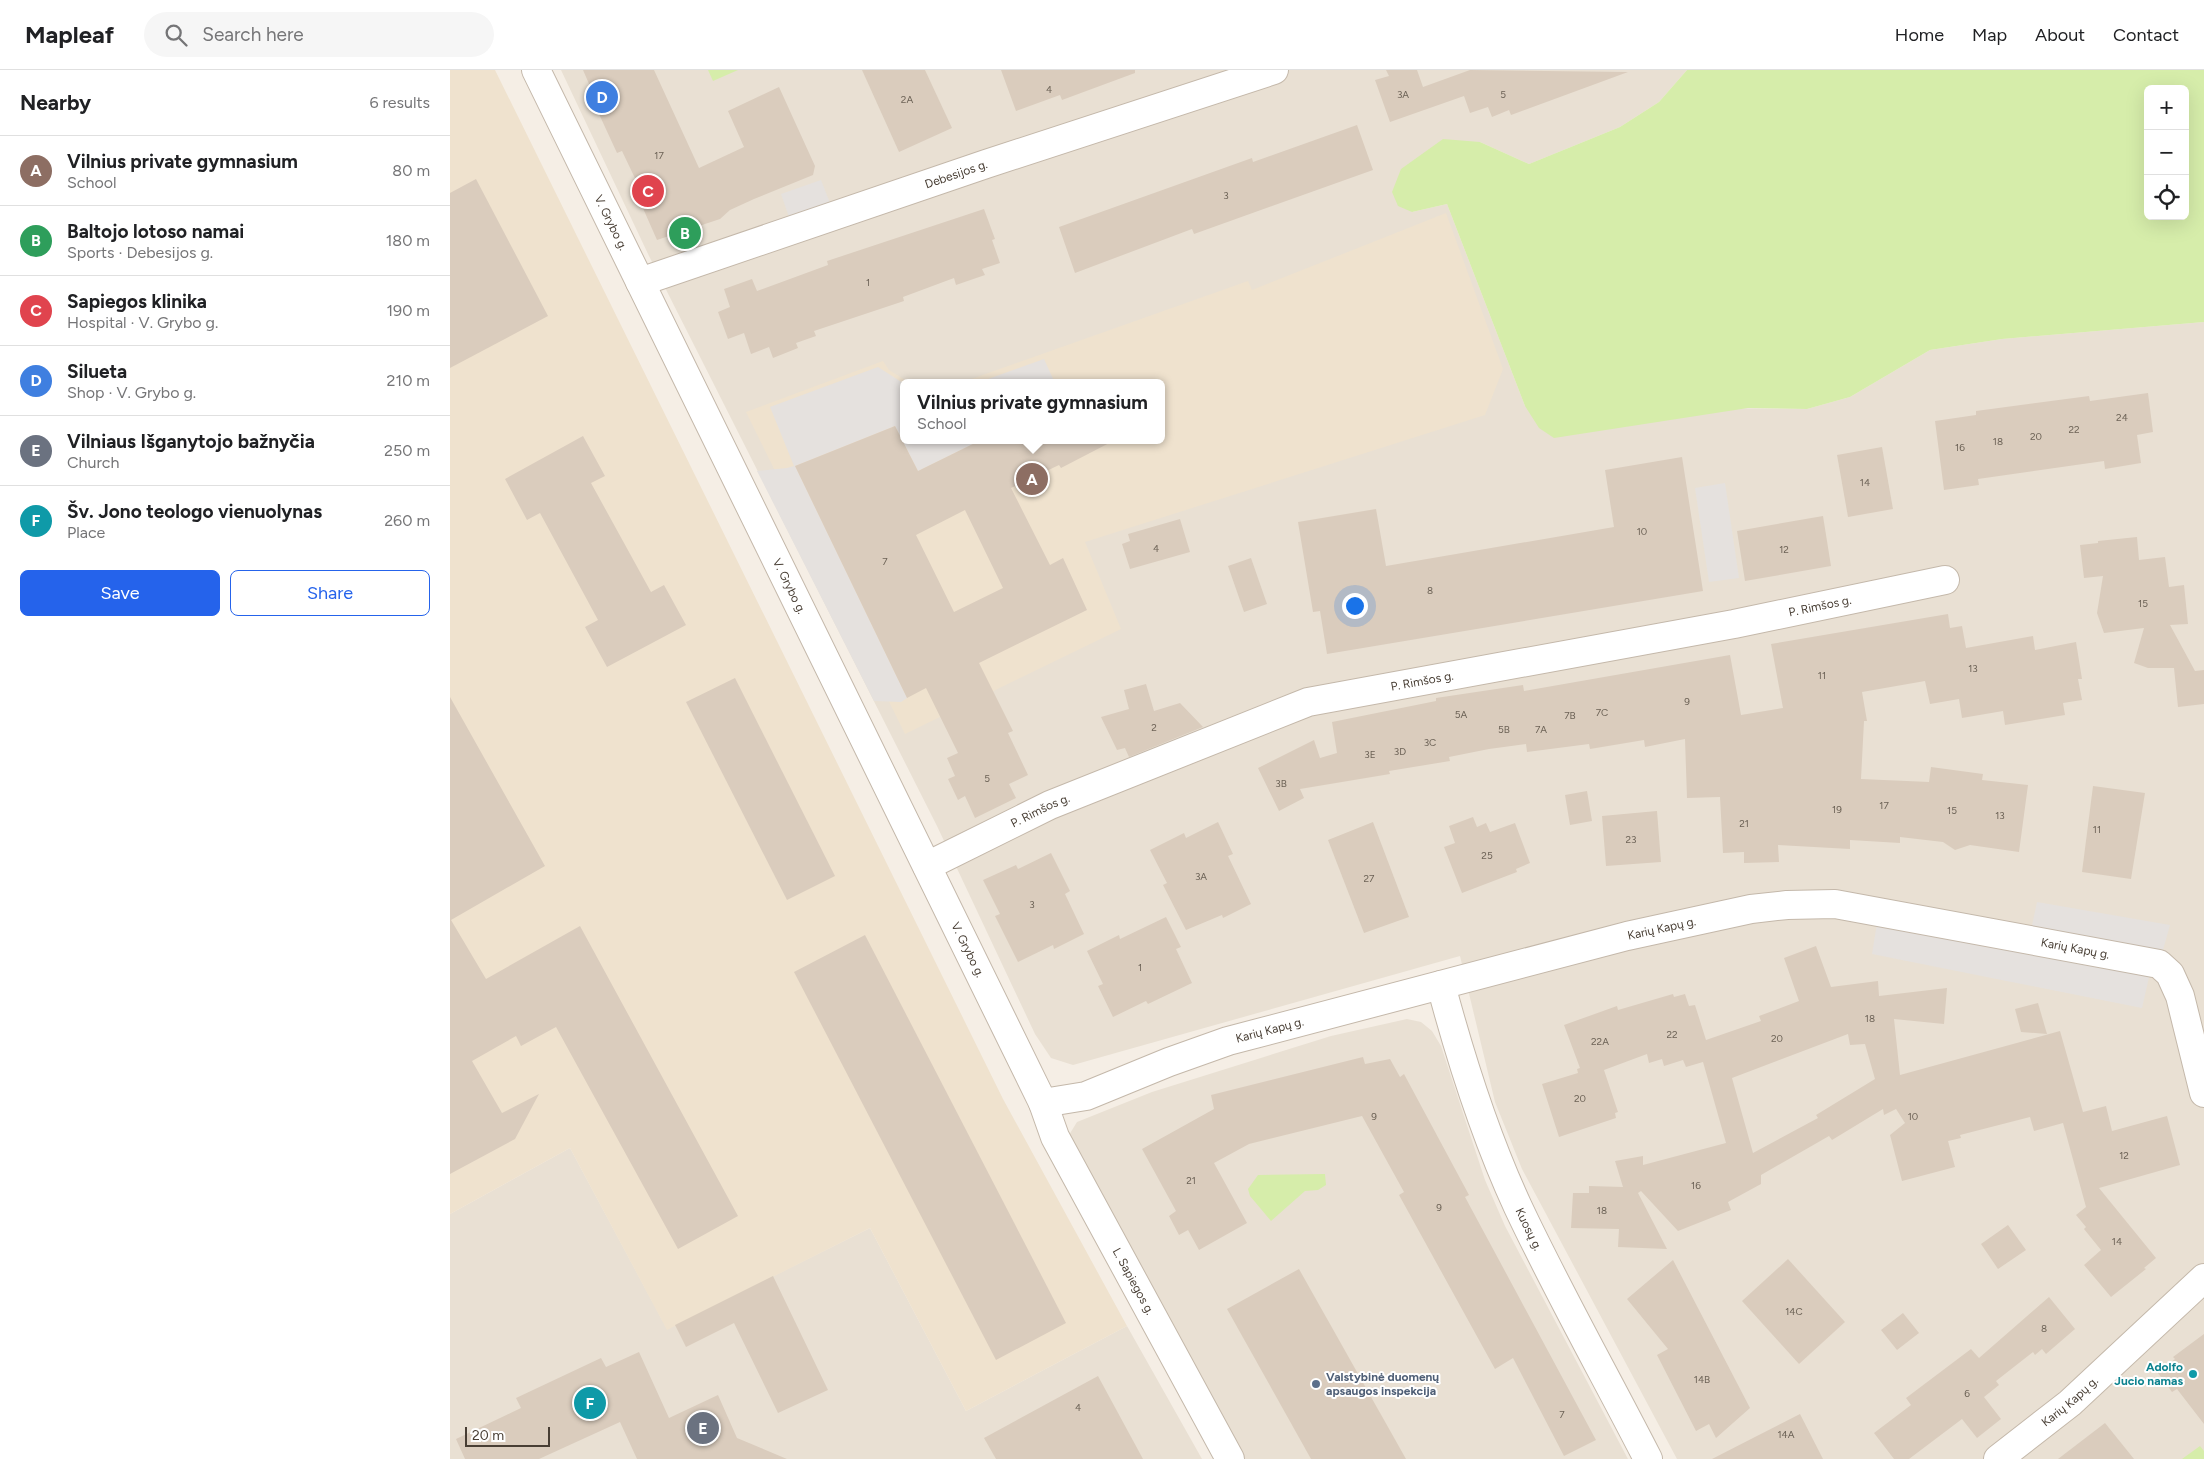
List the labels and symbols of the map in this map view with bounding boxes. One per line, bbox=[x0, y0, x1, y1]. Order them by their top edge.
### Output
pin: D bbox=[586, 78, 618, 116]
house number: 4 bbox=[1046, 83, 1052, 96]
house number: 3A bbox=[1397, 88, 1409, 101]
house number: 5 bbox=[1500, 88, 1506, 101]
house number: 2A bbox=[901, 93, 913, 106]
house number: 17 bbox=[654, 149, 664, 162]
street label: Debesijos g. bbox=[923, 157, 989, 191]
pin: C bbox=[632, 172, 664, 210]
house number: 3 bbox=[1223, 189, 1229, 202]
street label: V. Grybo g. bbox=[591, 193, 630, 253]
pin: B bbox=[669, 214, 701, 252]
house number: 1 bbox=[866, 276, 870, 289]
house number: 24 bbox=[2116, 411, 2128, 424]
house number: 22 bbox=[2068, 423, 2080, 436]
house number: 20 bbox=[2030, 430, 2042, 443]
house number: 18 bbox=[1993, 435, 2003, 448]
house number: 16 bbox=[1955, 441, 1965, 454]
pin: A bbox=[1016, 460, 1048, 498]
house number: 14 bbox=[1860, 476, 1870, 489]
house number: 10 bbox=[1637, 525, 1647, 538]
house number: 4 bbox=[1153, 542, 1159, 555]
house number: 12 bbox=[1779, 543, 1789, 556]
house number: 7 bbox=[882, 555, 888, 568]
street label: V. Grybo g. bbox=[770, 556, 809, 616]
house number: 8 bbox=[1427, 584, 1433, 597]
your location bbox=[1342, 593, 1368, 619]
street label: P. Rimšos g. bbox=[1787, 593, 1853, 619]
house number: 15 bbox=[2138, 597, 2148, 610]
house number: 13 bbox=[1968, 662, 1978, 675]
street label: P. Rimšos g. bbox=[1389, 669, 1455, 694]
house number: 11 bbox=[1818, 669, 1826, 682]
house number: 9 bbox=[1684, 695, 1690, 708]
house number: 7C bbox=[1596, 706, 1608, 719]
house number: 5A bbox=[1455, 708, 1467, 721]
house number: 7B bbox=[1564, 709, 1576, 722]
house number: 2 bbox=[1151, 721, 1157, 734]
house number: 5B bbox=[1498, 723, 1510, 736]
house number: 7A bbox=[1535, 723, 1547, 736]
house number: 3C bbox=[1424, 736, 1436, 749]
house number: 3D bbox=[1394, 745, 1406, 758]
house number: 3E bbox=[1364, 748, 1376, 761]
house number: 5 bbox=[984, 772, 990, 785]
house number: 3B bbox=[1275, 777, 1287, 790]
street label: P. Rimšos g. bbox=[1008, 791, 1072, 830]
house number: 17 bbox=[1879, 799, 1889, 812]
house number: 19 bbox=[1832, 803, 1842, 816]
house number: 15 bbox=[1947, 804, 1957, 817]
house number: 13 bbox=[1995, 809, 2005, 822]
house number: 21 bbox=[1739, 817, 1749, 830]
house number: 11 bbox=[2093, 823, 2101, 836]
house number: 23 bbox=[1625, 833, 1637, 846]
house number: 25 bbox=[1481, 849, 1493, 862]
house number: 3A bbox=[1195, 870, 1207, 883]
house number: 27 bbox=[1364, 872, 1375, 885]
house number: 3 bbox=[1029, 898, 1035, 911]
street label: Karių Kapų g. bbox=[1626, 914, 1697, 943]
street label: V. Grybo g. bbox=[948, 920, 987, 980]
street label: Karių Kapų g. bbox=[2040, 935, 2111, 962]
house number: 1 bbox=[1138, 961, 1142, 974]
house number: 18 bbox=[1865, 1012, 1875, 1025]
street label: Karių Kapų g. bbox=[1234, 1014, 1305, 1046]
house number: 22 bbox=[1666, 1028, 1678, 1041]
house number: 20 bbox=[1771, 1032, 1783, 1045]
house number: 22A bbox=[1591, 1035, 1609, 1048]
house number: 20 bbox=[1574, 1092, 1586, 1105]
house number: 9 bbox=[1371, 1110, 1377, 1123]
house number: 10 bbox=[1908, 1110, 1918, 1123]
house number: 12 bbox=[2119, 1149, 2129, 1162]
house number: 21 bbox=[1186, 1174, 1196, 1187]
house number: 16 bbox=[1691, 1179, 1701, 1192]
house number: 9 bbox=[1436, 1201, 1442, 1214]
house number: 18 bbox=[1597, 1204, 1607, 1217]
street label: Kuosų g. bbox=[1512, 1206, 1545, 1253]
house number: 14 bbox=[2112, 1235, 2122, 1248]
street label: L. Sapiegos g. bbox=[1110, 1246, 1157, 1317]
house number: 14C bbox=[1785, 1305, 1803, 1318]
house number: 8 bbox=[2041, 1322, 2047, 1335]
place label: Adolfo Jucio namas bbox=[2114, 1360, 2183, 1388]
marker: Adolfo Jucio namas bbox=[2187, 1368, 2199, 1380]
place label: Valstybinė duomenų apsaugos inspekcija bbox=[1326, 1370, 1439, 1398]
house number: 14B bbox=[1694, 1373, 1710, 1386]
street label: Karių Kapų g. bbox=[2039, 1374, 2101, 1429]
marker: Valstybinė duomenų apsaugos inspekcija bbox=[1310, 1378, 1322, 1390]
pin: F bbox=[574, 1384, 606, 1422]
house number: 6 bbox=[1964, 1387, 1970, 1400]
house number: 4 bbox=[1075, 1401, 1081, 1414]
house number: 7 bbox=[1559, 1408, 1565, 1421]
pin: E bbox=[687, 1409, 719, 1447]
scale bar bbox=[465, 1424, 550, 1447]
house number: 14A bbox=[1777, 1428, 1795, 1441]

